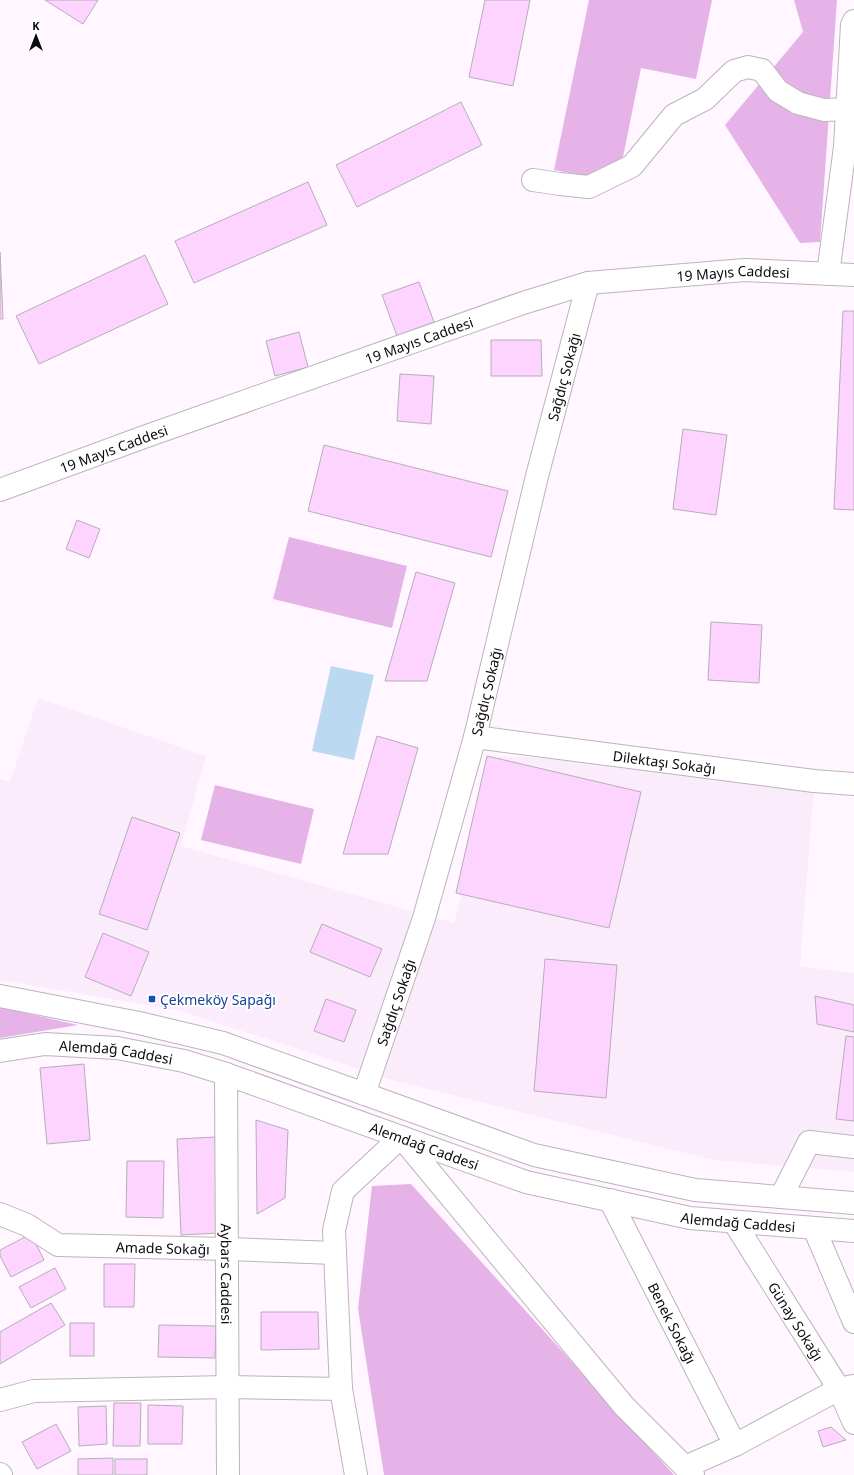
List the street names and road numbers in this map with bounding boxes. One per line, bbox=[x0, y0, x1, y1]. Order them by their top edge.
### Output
street label: 19 Mayıs Caddesi bbox=[676, 260, 790, 285]
street label: 19 Mayıs Caddesi bbox=[362, 312, 476, 368]
street label: Sağdıç Sokağı bbox=[542, 330, 584, 423]
street label: 19 Mayıs Caddesi bbox=[57, 420, 170, 477]
street label: Sağdıç Sokağı bbox=[466, 645, 506, 738]
street label: Dilektaşı Sokağı bbox=[612, 745, 717, 778]
street label: Sağdıç Sokağı bbox=[372, 956, 419, 1048]
street label: Alemdağ Caddesi bbox=[59, 1035, 174, 1068]
street label: Alemdağ Caddesi bbox=[368, 1117, 482, 1174]
street label: Alemdağ Caddesi bbox=[679, 1207, 796, 1236]
street label: Aybars Caddesi bbox=[217, 1223, 237, 1325]
street label: Amade Sokağı bbox=[116, 1237, 210, 1258]
street label: Günay Sokağı bbox=[764, 1278, 828, 1364]
street label: Benek Sokağı bbox=[644, 1279, 701, 1367]

